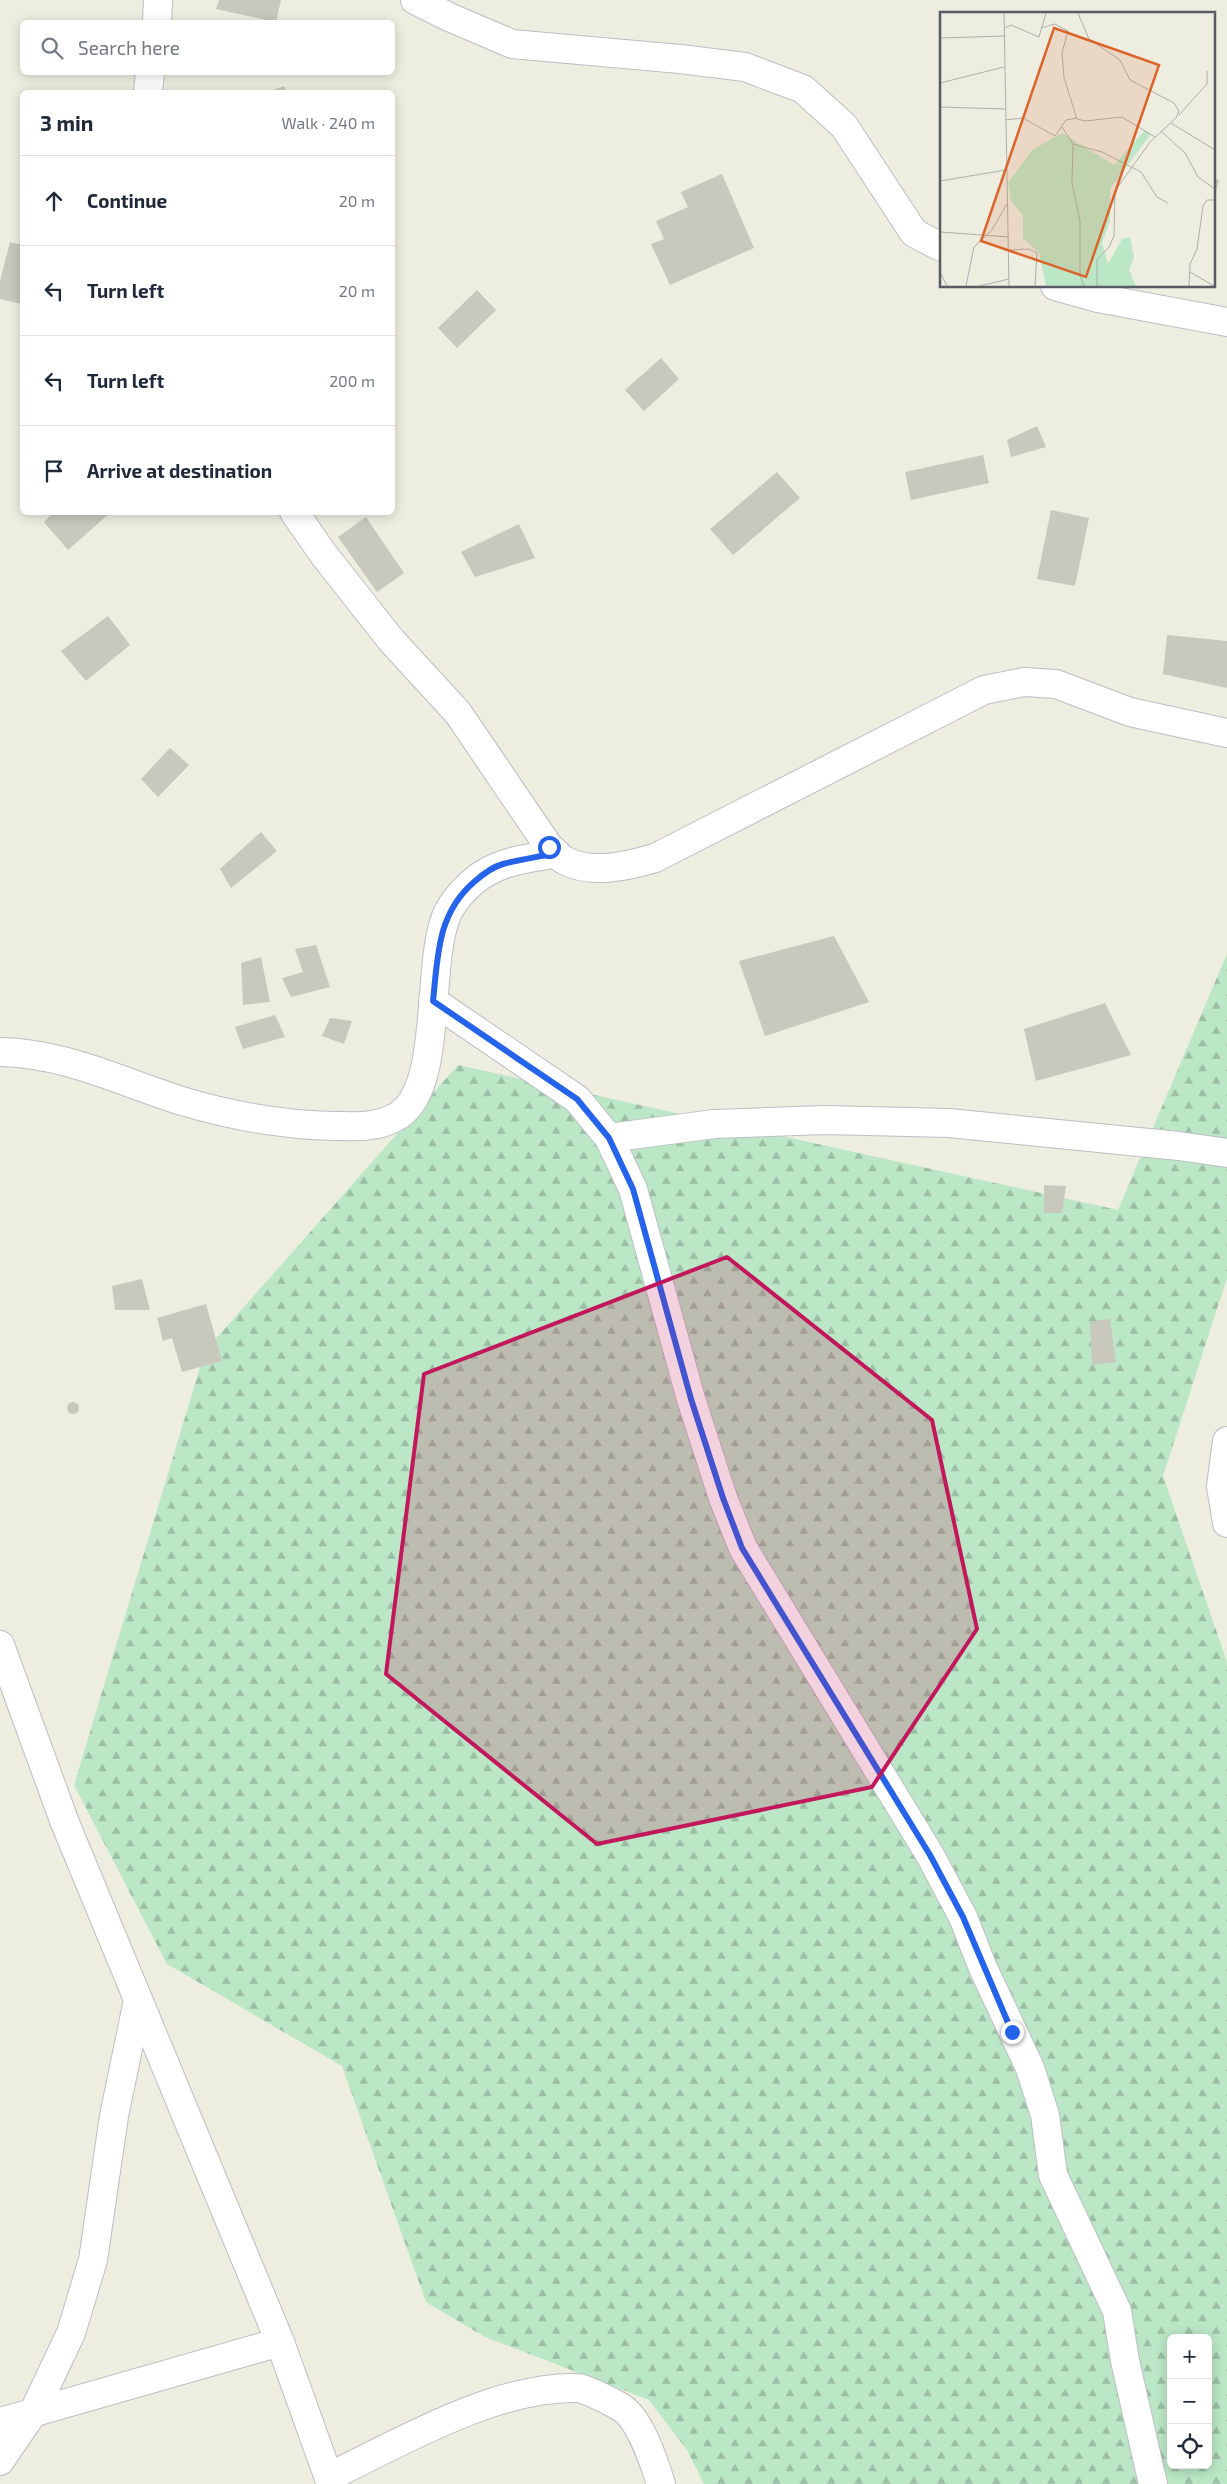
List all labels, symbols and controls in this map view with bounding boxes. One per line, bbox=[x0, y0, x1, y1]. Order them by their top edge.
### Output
inset map bbox=[940, 12, 1214, 288]
search box bbox=[20, 20, 395, 75]
icon: search bbox=[38, 34, 66, 62]
text: Search here bbox=[78, 36, 180, 59]
text: 3 min bbox=[40, 110, 93, 135]
text: Walk · 240 m bbox=[282, 113, 375, 132]
icon: ahead bbox=[40, 187, 68, 215]
text: Continue bbox=[87, 189, 167, 212]
text: 20 m bbox=[339, 191, 375, 210]
icon: left bbox=[40, 277, 68, 305]
text: Turn left bbox=[87, 279, 164, 302]
text: 20 m bbox=[339, 281, 375, 300]
icon: left bbox=[40, 367, 68, 395]
text: Turn left bbox=[87, 369, 164, 392]
text: 200 m bbox=[329, 371, 375, 390]
icon: arrive bbox=[40, 457, 68, 485]
text: Arrive at destination bbox=[87, 459, 272, 482]
route start bbox=[538, 836, 561, 859]
route end bbox=[1001, 2021, 1024, 2044]
map controls bbox=[1167, 2334, 1212, 2469]
button: + bbox=[1167, 2334, 1212, 2379]
button: − bbox=[1167, 2379, 1212, 2424]
button: locate bbox=[1167, 2424, 1212, 2469]

